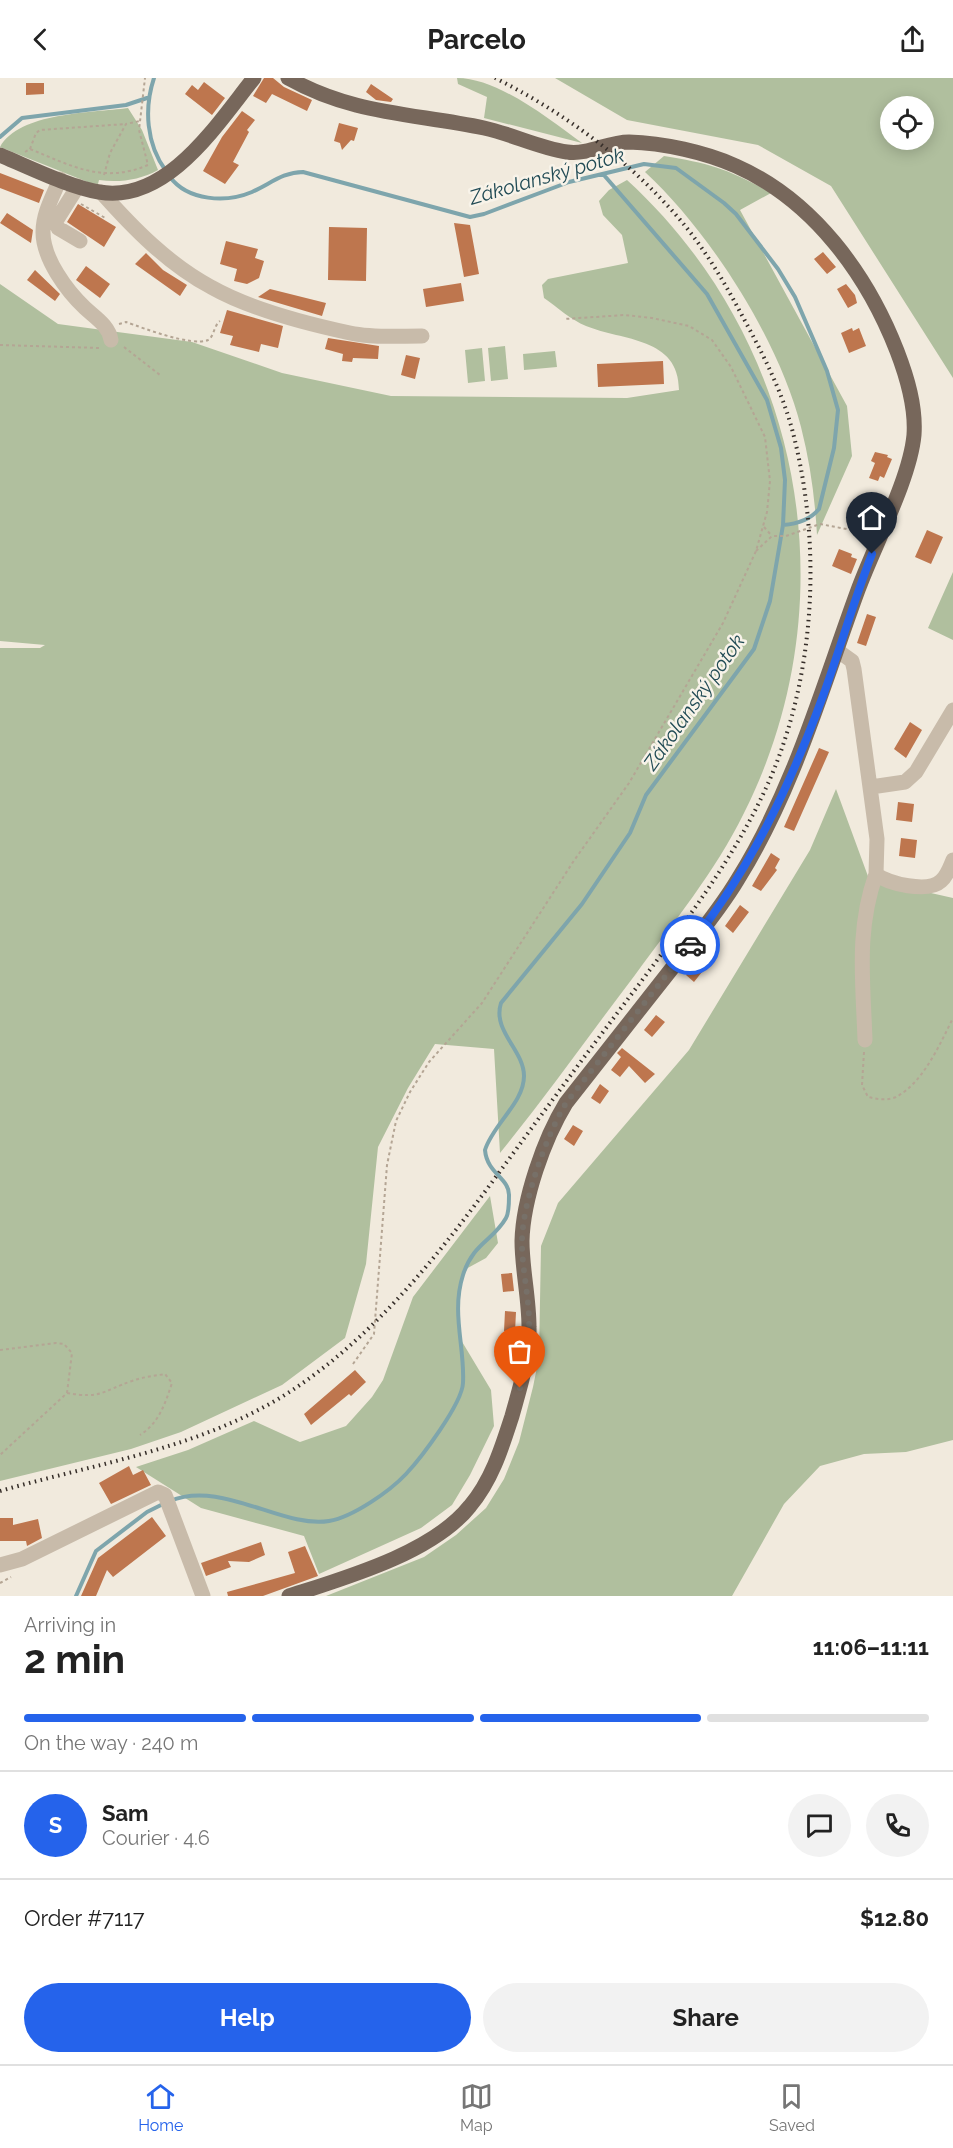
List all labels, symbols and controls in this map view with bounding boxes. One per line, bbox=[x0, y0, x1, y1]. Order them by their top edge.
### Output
icon: back bbox=[24, 23, 57, 56]
icon: share bbox=[896, 23, 929, 56]
text: Parcelo bbox=[427, 24, 526, 55]
map controls bbox=[880, 96, 934, 150]
button: locate bbox=[880, 96, 934, 150]
water label: Zákolanský potok bbox=[466, 142, 627, 210]
pin bbox=[846, 492, 897, 554]
icon: home bbox=[855, 501, 888, 534]
water label: Zákolanský potok bbox=[638, 629, 750, 775]
courier bbox=[660, 915, 720, 975]
icon: car bbox=[674, 929, 707, 962]
pin bbox=[494, 1326, 545, 1388]
icon: bag bbox=[503, 1335, 536, 1368]
text: Arriving in bbox=[24, 1613, 116, 1637]
text: 11:06–11:11 bbox=[813, 1634, 929, 1660]
text: 2 min bbox=[24, 1636, 125, 1682]
text: On the way · 240 m bbox=[24, 1731, 198, 1755]
button: chat bbox=[788, 1794, 851, 1857]
button: phone bbox=[866, 1794, 929, 1857]
text: Sam bbox=[102, 1800, 149, 1826]
text: S bbox=[49, 1812, 62, 1838]
text: Courier · 4.6 bbox=[102, 1826, 210, 1850]
text: Order #7117 bbox=[24, 1905, 145, 1931]
text: $12.80 bbox=[860, 1905, 929, 1931]
button: Help bbox=[24, 1983, 471, 2052]
button: Share bbox=[483, 1983, 929, 2052]
tab: Home bbox=[138, 2080, 183, 2135]
tab: Map bbox=[460, 2080, 493, 2135]
tab: Saved bbox=[769, 2080, 815, 2135]

